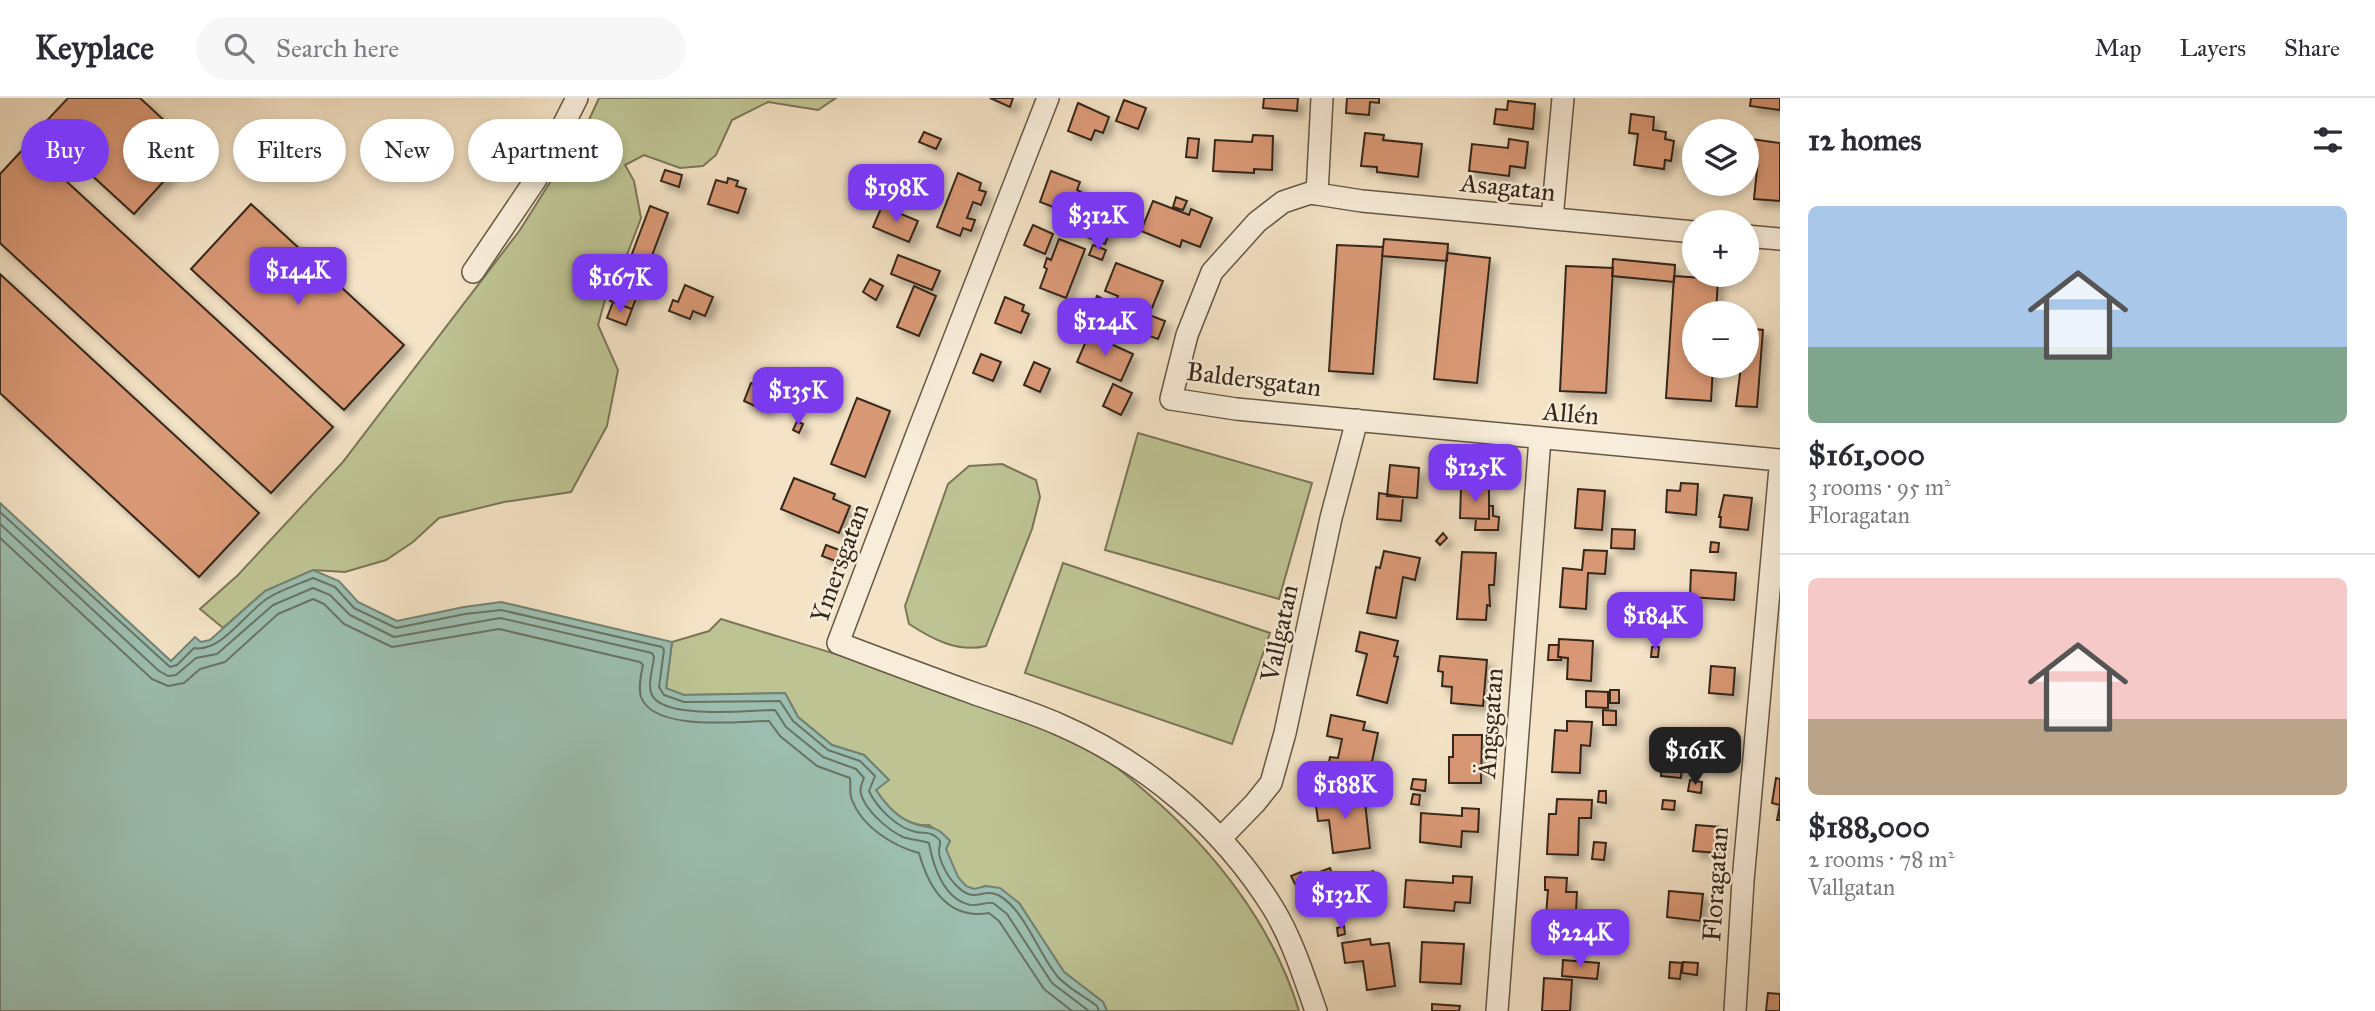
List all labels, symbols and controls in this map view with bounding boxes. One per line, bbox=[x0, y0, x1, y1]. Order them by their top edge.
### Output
search box bbox=[196, 17, 686, 80]
text: Keyplace bbox=[35, 28, 154, 68]
icon: search bbox=[220, 29, 258, 67]
text: Search here bbox=[276, 32, 399, 64]
text: Map bbox=[2095, 33, 2142, 63]
text: Layers bbox=[2180, 33, 2246, 63]
text: Share bbox=[2284, 33, 2340, 63]
chip: Buy bbox=[21, 119, 109, 182]
chip: Rent bbox=[123, 119, 219, 182]
chip: Filters bbox=[233, 119, 346, 182]
chip: New bbox=[360, 119, 454, 182]
chip: Apartment bbox=[468, 119, 623, 182]
map controls bbox=[1682, 119, 1759, 378]
button: layers bbox=[1682, 119, 1759, 196]
icon: filters bbox=[2309, 121, 2347, 159]
text: 12 homes bbox=[1808, 122, 1921, 158]
pin: $198K bbox=[847, 164, 945, 224]
street label: Asagatan bbox=[1458, 166, 1557, 208]
text: $198K bbox=[864, 173, 928, 201]
pin: $312K bbox=[1049, 192, 1147, 252]
text: $312K bbox=[1068, 201, 1128, 229]
button: + bbox=[1682, 210, 1759, 287]
pin: $144K bbox=[249, 248, 347, 307]
icon: home bbox=[2015, 252, 2141, 378]
pin: $167K bbox=[571, 254, 669, 314]
text: $144K bbox=[266, 256, 330, 284]
text: $167K bbox=[588, 263, 652, 291]
pin: $124K bbox=[1056, 299, 1154, 358]
button: − bbox=[1682, 301, 1759, 378]
text: $124K bbox=[1073, 307, 1137, 335]
street label: Baldersgatan bbox=[1185, 355, 1323, 403]
pin: $135K bbox=[749, 368, 847, 427]
text: $135K bbox=[768, 376, 828, 404]
street label: Allén bbox=[1541, 395, 1600, 431]
text: $161,000 bbox=[1808, 437, 1925, 473]
pin: $125K bbox=[1426, 444, 1524, 504]
text: $125K bbox=[1444, 453, 1506, 481]
text: 3 rooms · 95 m² bbox=[1808, 473, 1951, 501]
street label: Ymersgatan bbox=[803, 499, 875, 627]
text: Floragatan bbox=[1808, 501, 1910, 529]
street label: Vallgatan bbox=[1253, 582, 1305, 685]
pin: $184K bbox=[1606, 592, 1704, 652]
text: $184K bbox=[1623, 601, 1687, 629]
icon: home bbox=[2015, 624, 2141, 750]
street label: Ängsgatan bbox=[1470, 667, 1510, 780]
pin: $161K bbox=[1646, 728, 1744, 787]
text: $161K bbox=[1665, 736, 1725, 764]
pin: $188K bbox=[1296, 762, 1394, 821]
text: $188K bbox=[1313, 770, 1377, 798]
text: $188,000 bbox=[1808, 809, 1930, 845]
street label: Floragatan bbox=[1695, 825, 1735, 943]
text: 2 rooms · 78 m² bbox=[1808, 845, 1954, 873]
pin: $132K bbox=[1292, 872, 1390, 931]
text: Vallgatan bbox=[1808, 873, 1895, 901]
text: $132K bbox=[1311, 880, 1371, 908]
pin: $224K bbox=[1531, 910, 1629, 969]
text: $224K bbox=[1547, 918, 1613, 946]

